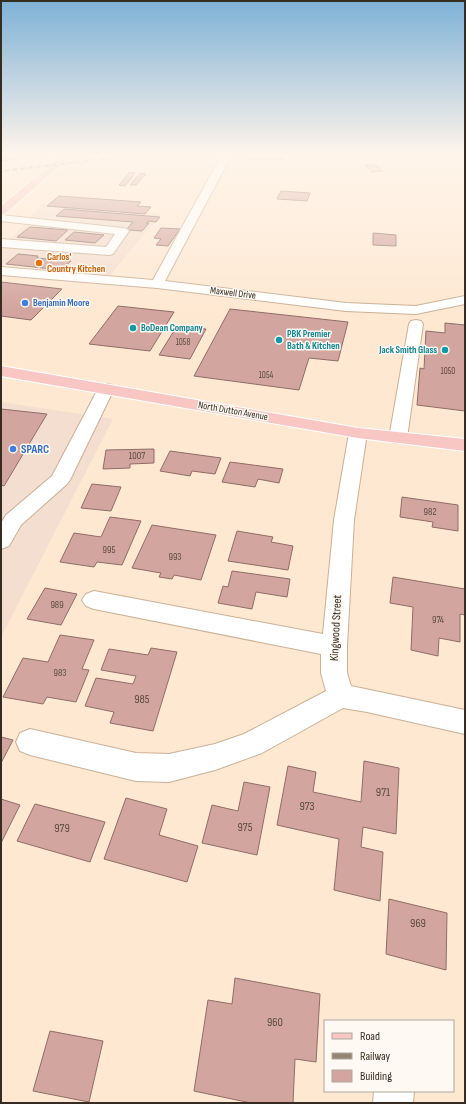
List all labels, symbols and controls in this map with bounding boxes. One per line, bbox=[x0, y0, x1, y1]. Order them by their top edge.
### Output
place label: Carlos' Country Kitchen bbox=[47, 251, 105, 275]
marker: Carlos' Country Kitchen bbox=[34, 258, 44, 268]
street label: Maxwell Drive bbox=[209, 284, 257, 302]
place label: Benjamin Moore bbox=[33, 297, 90, 309]
marker: Benjamin Moore bbox=[20, 298, 30, 308]
place label: BoDean Company bbox=[141, 322, 204, 334]
marker: BoDean Company bbox=[128, 323, 138, 333]
place label: PBK Premier Bath & Kitchen bbox=[287, 328, 340, 352]
marker: PBK Premier Bath & Kitchen bbox=[274, 335, 284, 345]
house number: 1058 bbox=[176, 337, 190, 348]
place label: Jack Smith Glass bbox=[378, 344, 437, 356]
marker: Jack Smith Glass bbox=[440, 345, 450, 355]
house number: 1050 bbox=[441, 366, 455, 377]
house number: 1054 bbox=[259, 370, 274, 381]
street label: North Dutton Avenue bbox=[197, 399, 269, 423]
place label: SPARC bbox=[21, 442, 49, 457]
marker: SPARC bbox=[8, 444, 18, 454]
house number: 1007 bbox=[129, 450, 145, 462]
house number: 982 bbox=[423, 506, 437, 518]
house number: 995 bbox=[103, 544, 115, 556]
house number: 993 bbox=[168, 551, 182, 563]
street label: Kingwood Street bbox=[327, 594, 345, 662]
house number: 989 bbox=[50, 599, 64, 611]
house number: 974 bbox=[432, 614, 444, 626]
house number: 983 bbox=[54, 667, 67, 679]
house number: 985 bbox=[134, 692, 150, 707]
house number: 971 bbox=[376, 785, 391, 800]
house number: 973 bbox=[299, 799, 315, 814]
house number: 975 bbox=[238, 820, 253, 835]
house number: 979 bbox=[54, 821, 70, 836]
house number: 969 bbox=[410, 916, 426, 931]
house number: 960 bbox=[267, 1015, 283, 1030]
legend bbox=[324, 1020, 454, 1092]
text: Road bbox=[360, 1029, 380, 1044]
text: Railway bbox=[360, 1049, 391, 1064]
text: Building bbox=[360, 1069, 392, 1084]

